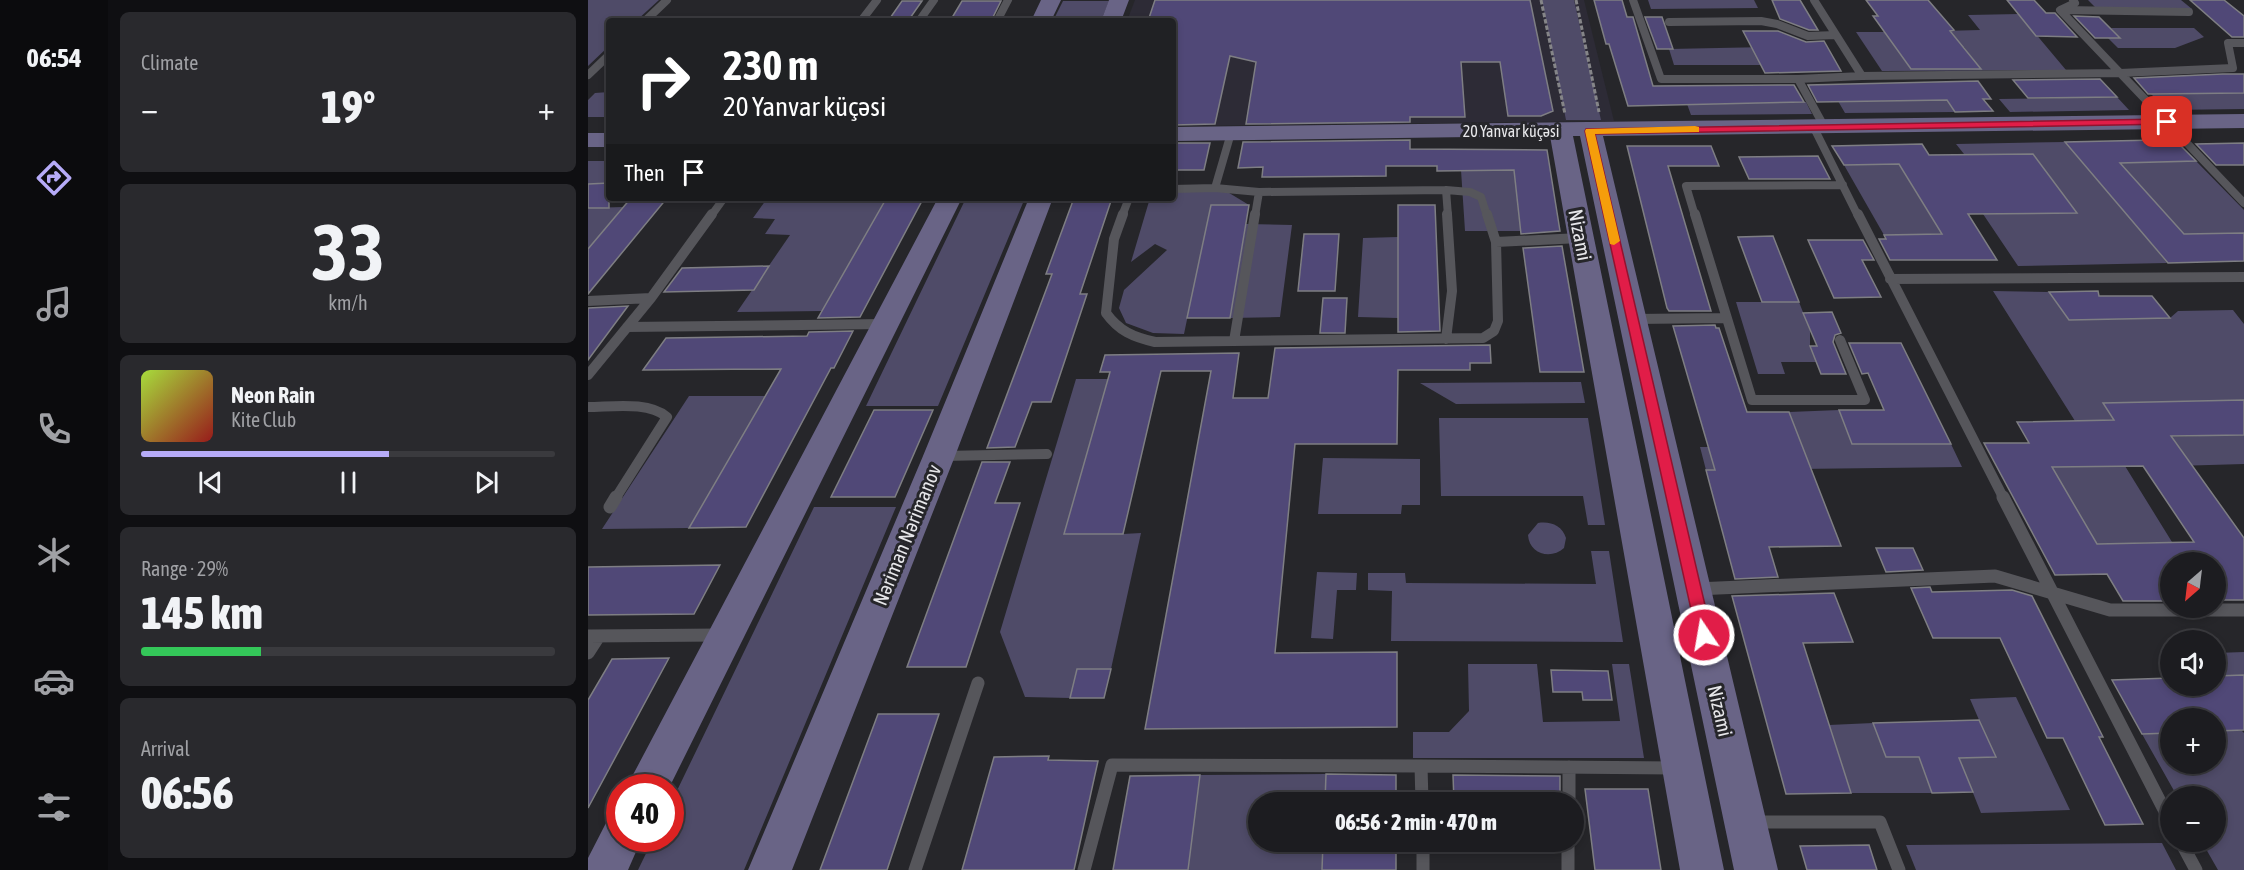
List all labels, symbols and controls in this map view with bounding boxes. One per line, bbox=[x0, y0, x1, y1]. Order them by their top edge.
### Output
text: 230 m bbox=[723, 41, 818, 89]
text: 06:54 bbox=[26, 42, 82, 73]
icon: right bbox=[624, 42, 702, 120]
text: Climate bbox=[141, 51, 198, 74]
text: 19° bbox=[321, 81, 375, 133]
text: − bbox=[141, 89, 158, 127]
text: + bbox=[538, 89, 555, 127]
text: 20 Yanvar küçəsi bbox=[723, 91, 886, 122]
pin bbox=[2141, 96, 2192, 147]
icon: arrive bbox=[2150, 105, 2183, 138]
street label: 20 Yanvar küçəsi bbox=[1463, 122, 1559, 141]
icon: arrive bbox=[677, 156, 710, 189]
icon: directions bbox=[33, 157, 75, 199]
text: Then bbox=[624, 160, 665, 186]
text: 33 bbox=[311, 207, 385, 297]
street label: Nizami bbox=[1564, 207, 1597, 263]
icon: music bbox=[33, 283, 75, 325]
text: km/h bbox=[328, 291, 368, 314]
text: Neon Rain bbox=[231, 382, 315, 408]
icon: phone bbox=[33, 408, 75, 450]
text: Kite Club bbox=[231, 408, 296, 431]
street label: Nəriman Nərimanov bbox=[868, 461, 945, 609]
icon: previous bbox=[194, 466, 227, 499]
icon: pause bbox=[332, 466, 365, 499]
icon: next bbox=[470, 466, 503, 499]
icon: climate bbox=[33, 534, 75, 576]
north arrow bbox=[2160, 552, 2226, 618]
map controls bbox=[2160, 552, 2226, 852]
text: Range · 29% bbox=[141, 557, 228, 580]
text: 145 km bbox=[141, 587, 263, 639]
position arrow bbox=[1672, 603, 1736, 667]
button: sound bbox=[2160, 630, 2226, 696]
icon: car bbox=[33, 660, 75, 702]
street label: Nizami bbox=[1703, 683, 1738, 739]
button: + bbox=[2160, 708, 2226, 774]
text: Arrival bbox=[141, 737, 190, 760]
text: 06:56 bbox=[141, 767, 234, 819]
speed limit sign: 40 bbox=[606, 774, 684, 852]
icon: filters bbox=[33, 786, 75, 828]
button: − bbox=[2160, 786, 2226, 852]
text: 06:56 · 2 min · 470 m bbox=[1335, 809, 1497, 835]

